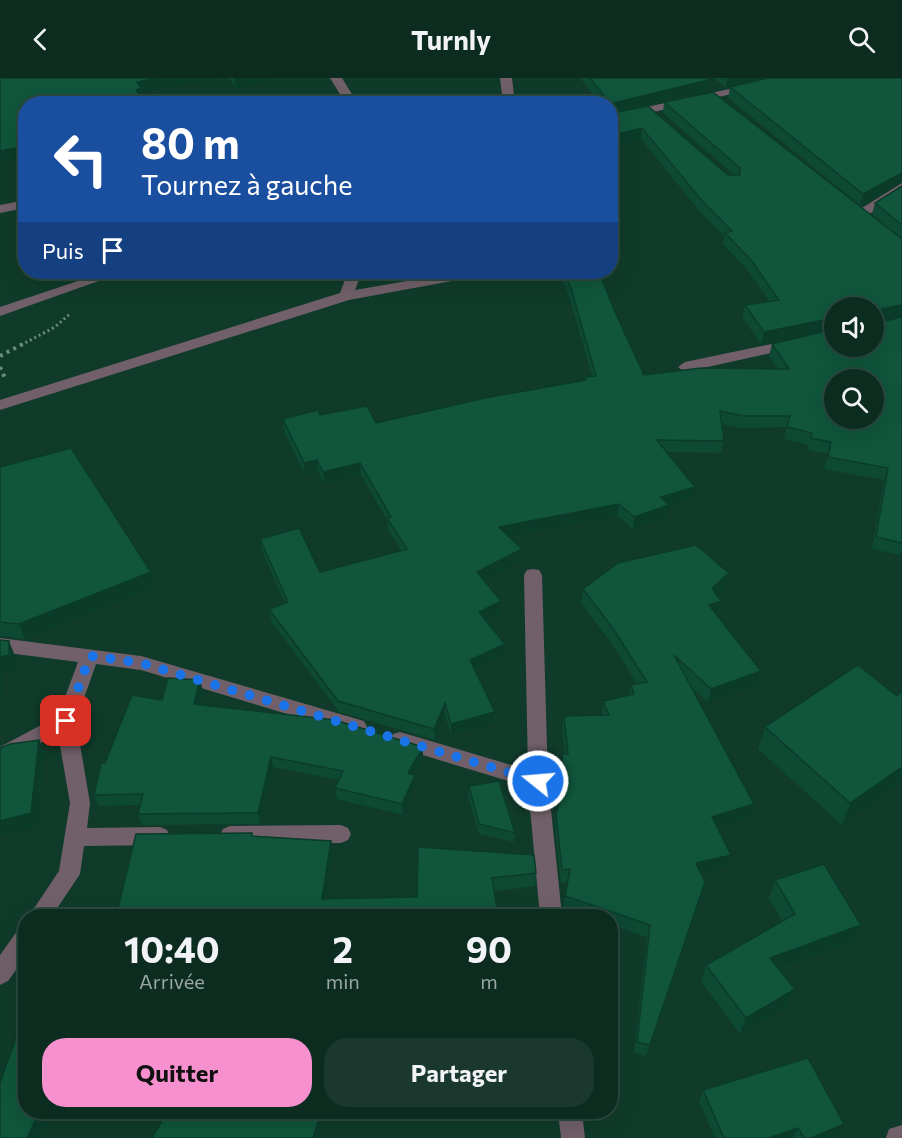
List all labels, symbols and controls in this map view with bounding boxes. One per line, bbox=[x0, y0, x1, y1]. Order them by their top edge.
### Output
icon: back bbox=[24, 23, 57, 56]
text: Turnly bbox=[411, 23, 491, 56]
icon: search bbox=[845, 23, 878, 56]
text: 80 m bbox=[141, 116, 240, 168]
icon: left bbox=[42, 120, 120, 198]
text: Tournez à gauche bbox=[141, 168, 352, 201]
icon: arrive bbox=[96, 234, 129, 267]
text: Puis bbox=[42, 237, 84, 264]
map controls bbox=[824, 297, 884, 429]
button: sound bbox=[824, 297, 884, 357]
button: search bbox=[824, 369, 884, 429]
pin bbox=[40, 695, 91, 746]
icon: arrive bbox=[49, 704, 82, 737]
position arrow bbox=[506, 749, 570, 813]
text: 10:40 bbox=[124, 926, 220, 970]
text: 2 bbox=[333, 926, 353, 970]
text: 90 bbox=[466, 926, 512, 970]
text: Arrivée bbox=[139, 969, 205, 993]
text: min bbox=[326, 969, 360, 993]
text: m bbox=[480, 969, 498, 993]
button: Quitter bbox=[42, 1038, 312, 1107]
button: Partager bbox=[324, 1038, 594, 1107]

